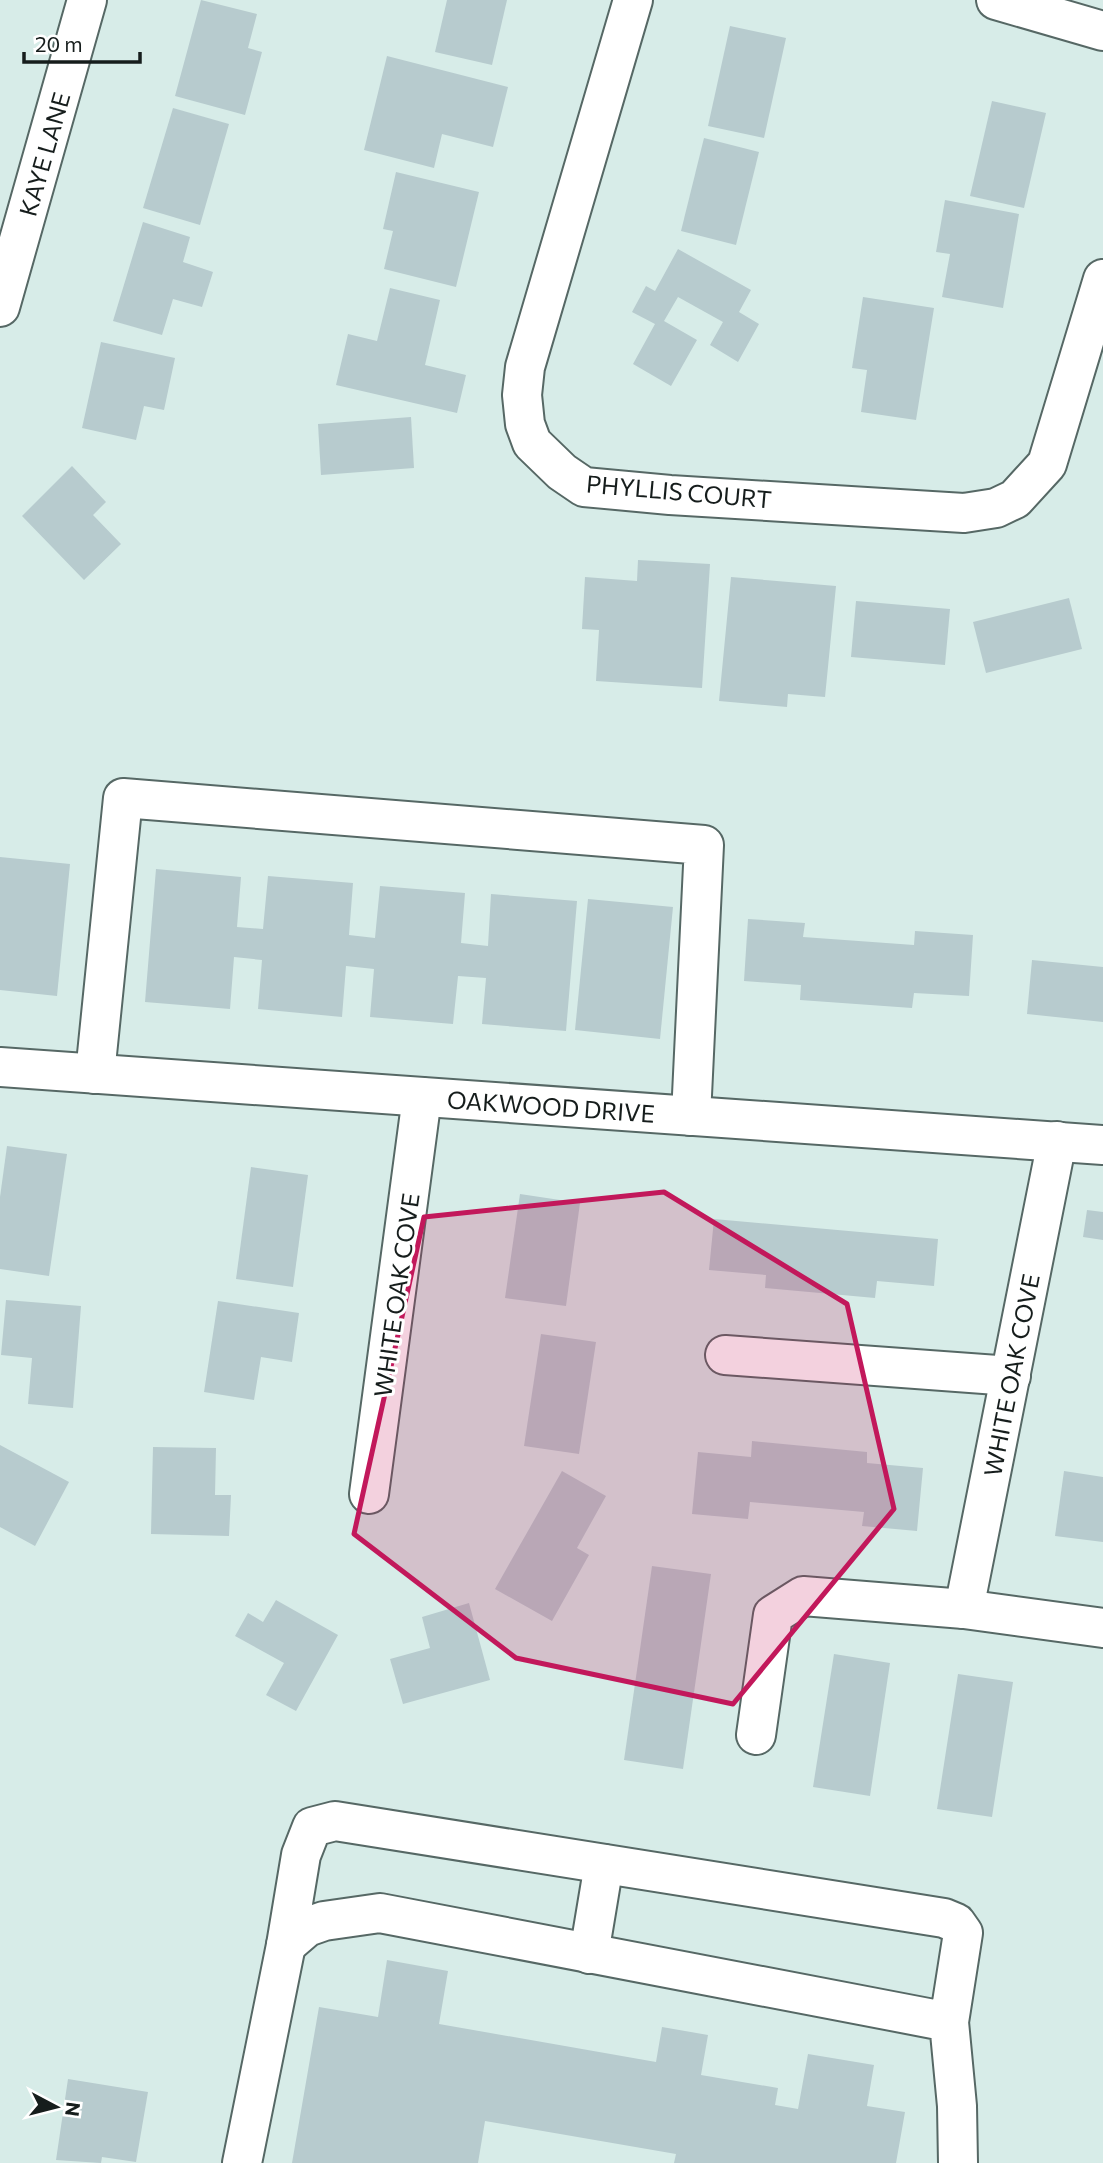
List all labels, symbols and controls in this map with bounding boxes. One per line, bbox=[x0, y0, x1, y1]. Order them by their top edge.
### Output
scale bar bbox=[24, 21, 140, 65]
text: 20 m bbox=[35, 31, 83, 56]
street label: KAYE LANE bbox=[12, 89, 76, 219]
street label: PHYLLIS COURT bbox=[585, 468, 773, 514]
street label: OAKWOOD DRIVE bbox=[446, 1084, 656, 1128]
street label: WHITE OAK COVE bbox=[367, 1191, 425, 1399]
street label: WHITE OAK COVE bbox=[977, 1271, 1045, 1479]
north arrow bbox=[21, 2072, 91, 2142]
text: N bbox=[61, 2101, 86, 2118]

